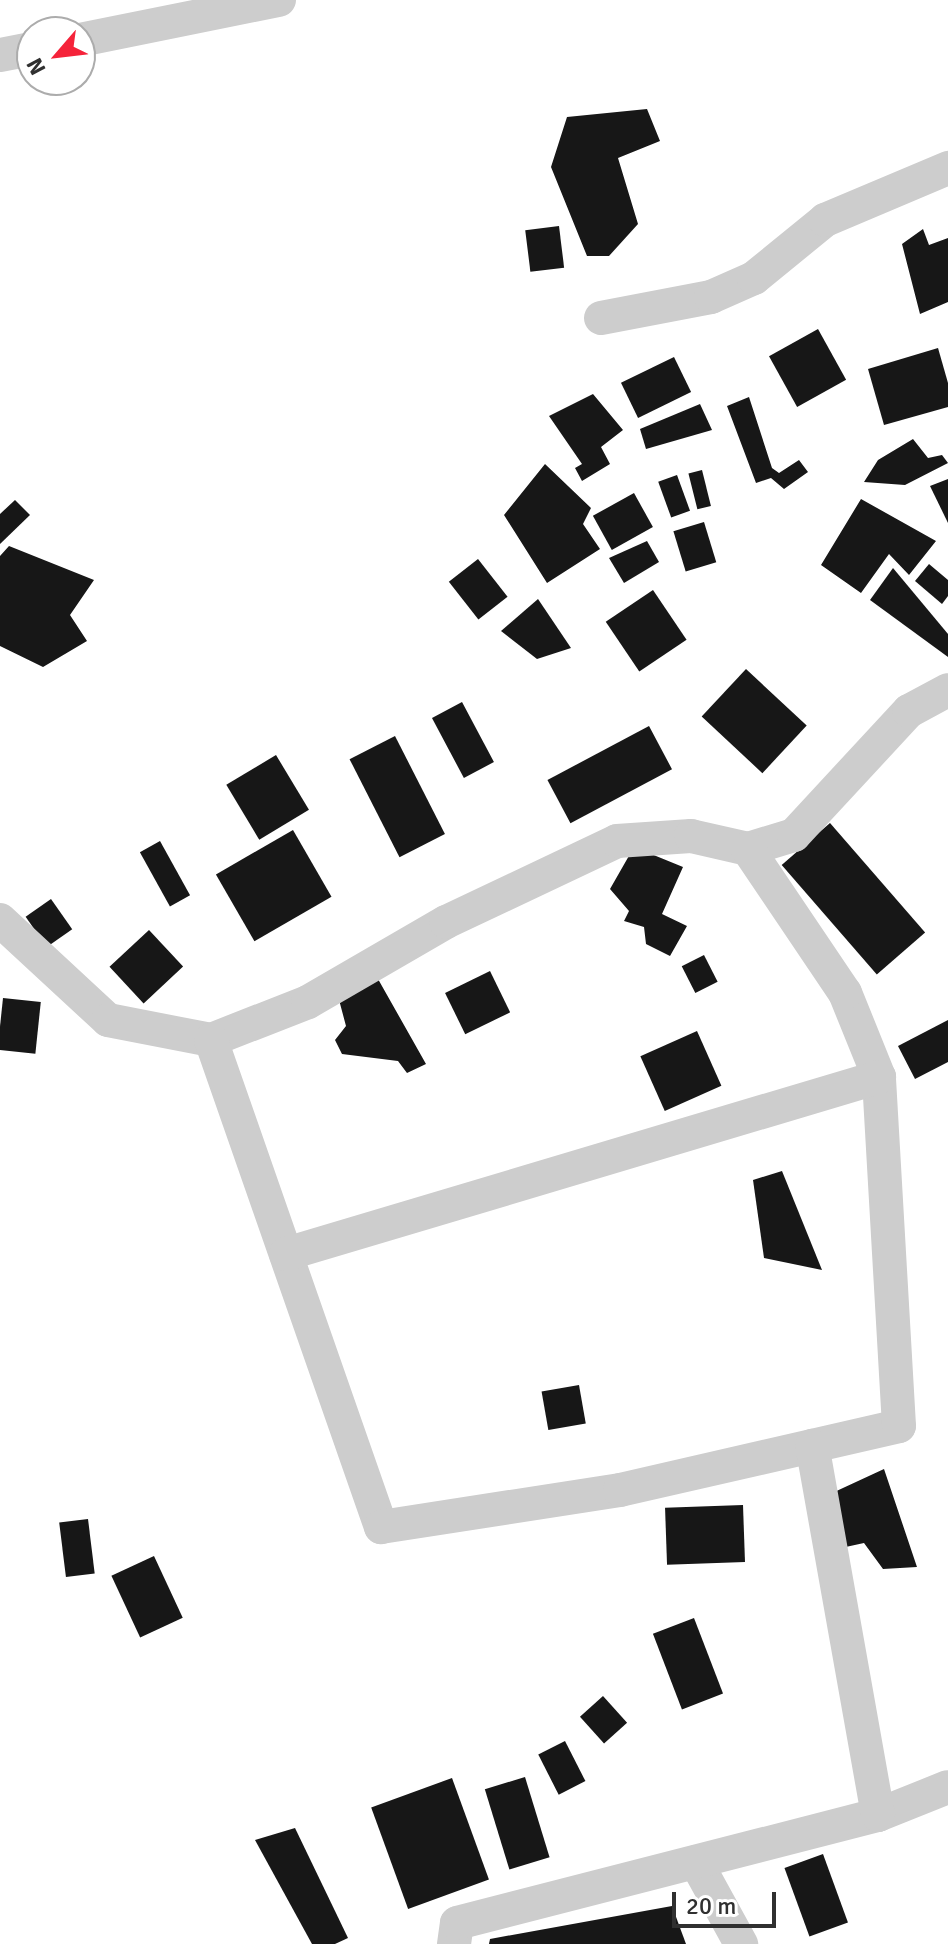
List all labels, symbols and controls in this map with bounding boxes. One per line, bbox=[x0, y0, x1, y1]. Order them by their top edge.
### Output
north arrow bbox=[16, 16, 96, 96]
text: N bbox=[21, 53, 52, 80]
scale bar bbox=[676, 1876, 780, 1926]
text: 20 m bbox=[686, 1891, 736, 1921]

